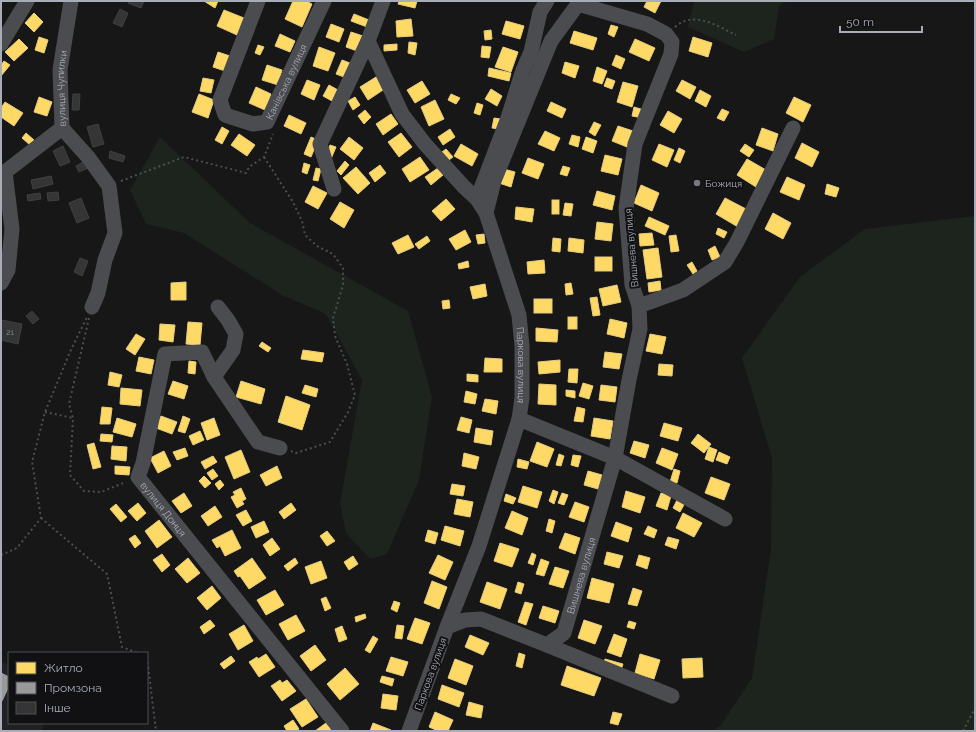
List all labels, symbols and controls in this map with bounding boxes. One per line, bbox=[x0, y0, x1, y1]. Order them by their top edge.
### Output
scale bar bbox=[840, 8, 922, 34]
text: 50 m bbox=[846, 15, 874, 29]
street label: Канівська вулиця bbox=[264, 42, 309, 121]
street label: вулиця Чупилки bbox=[55, 49, 69, 126]
marker: Божиця bbox=[692, 178, 702, 188]
place label: Божиця bbox=[705, 178, 742, 189]
street label: Вишнева вулиця bbox=[623, 208, 640, 288]
street label: Паркова вулиця bbox=[514, 326, 527, 404]
house number: 21 bbox=[6, 327, 14, 337]
street label: вулиця Донця bbox=[138, 480, 188, 538]
street label: Вишнева вулиця bbox=[565, 536, 598, 615]
street label: Паркова вулиця bbox=[412, 636, 449, 712]
legend bbox=[8, 652, 148, 724]
text: Житло bbox=[44, 661, 83, 675]
text: Промзона bbox=[44, 681, 102, 695]
text: Інше bbox=[44, 701, 71, 715]

